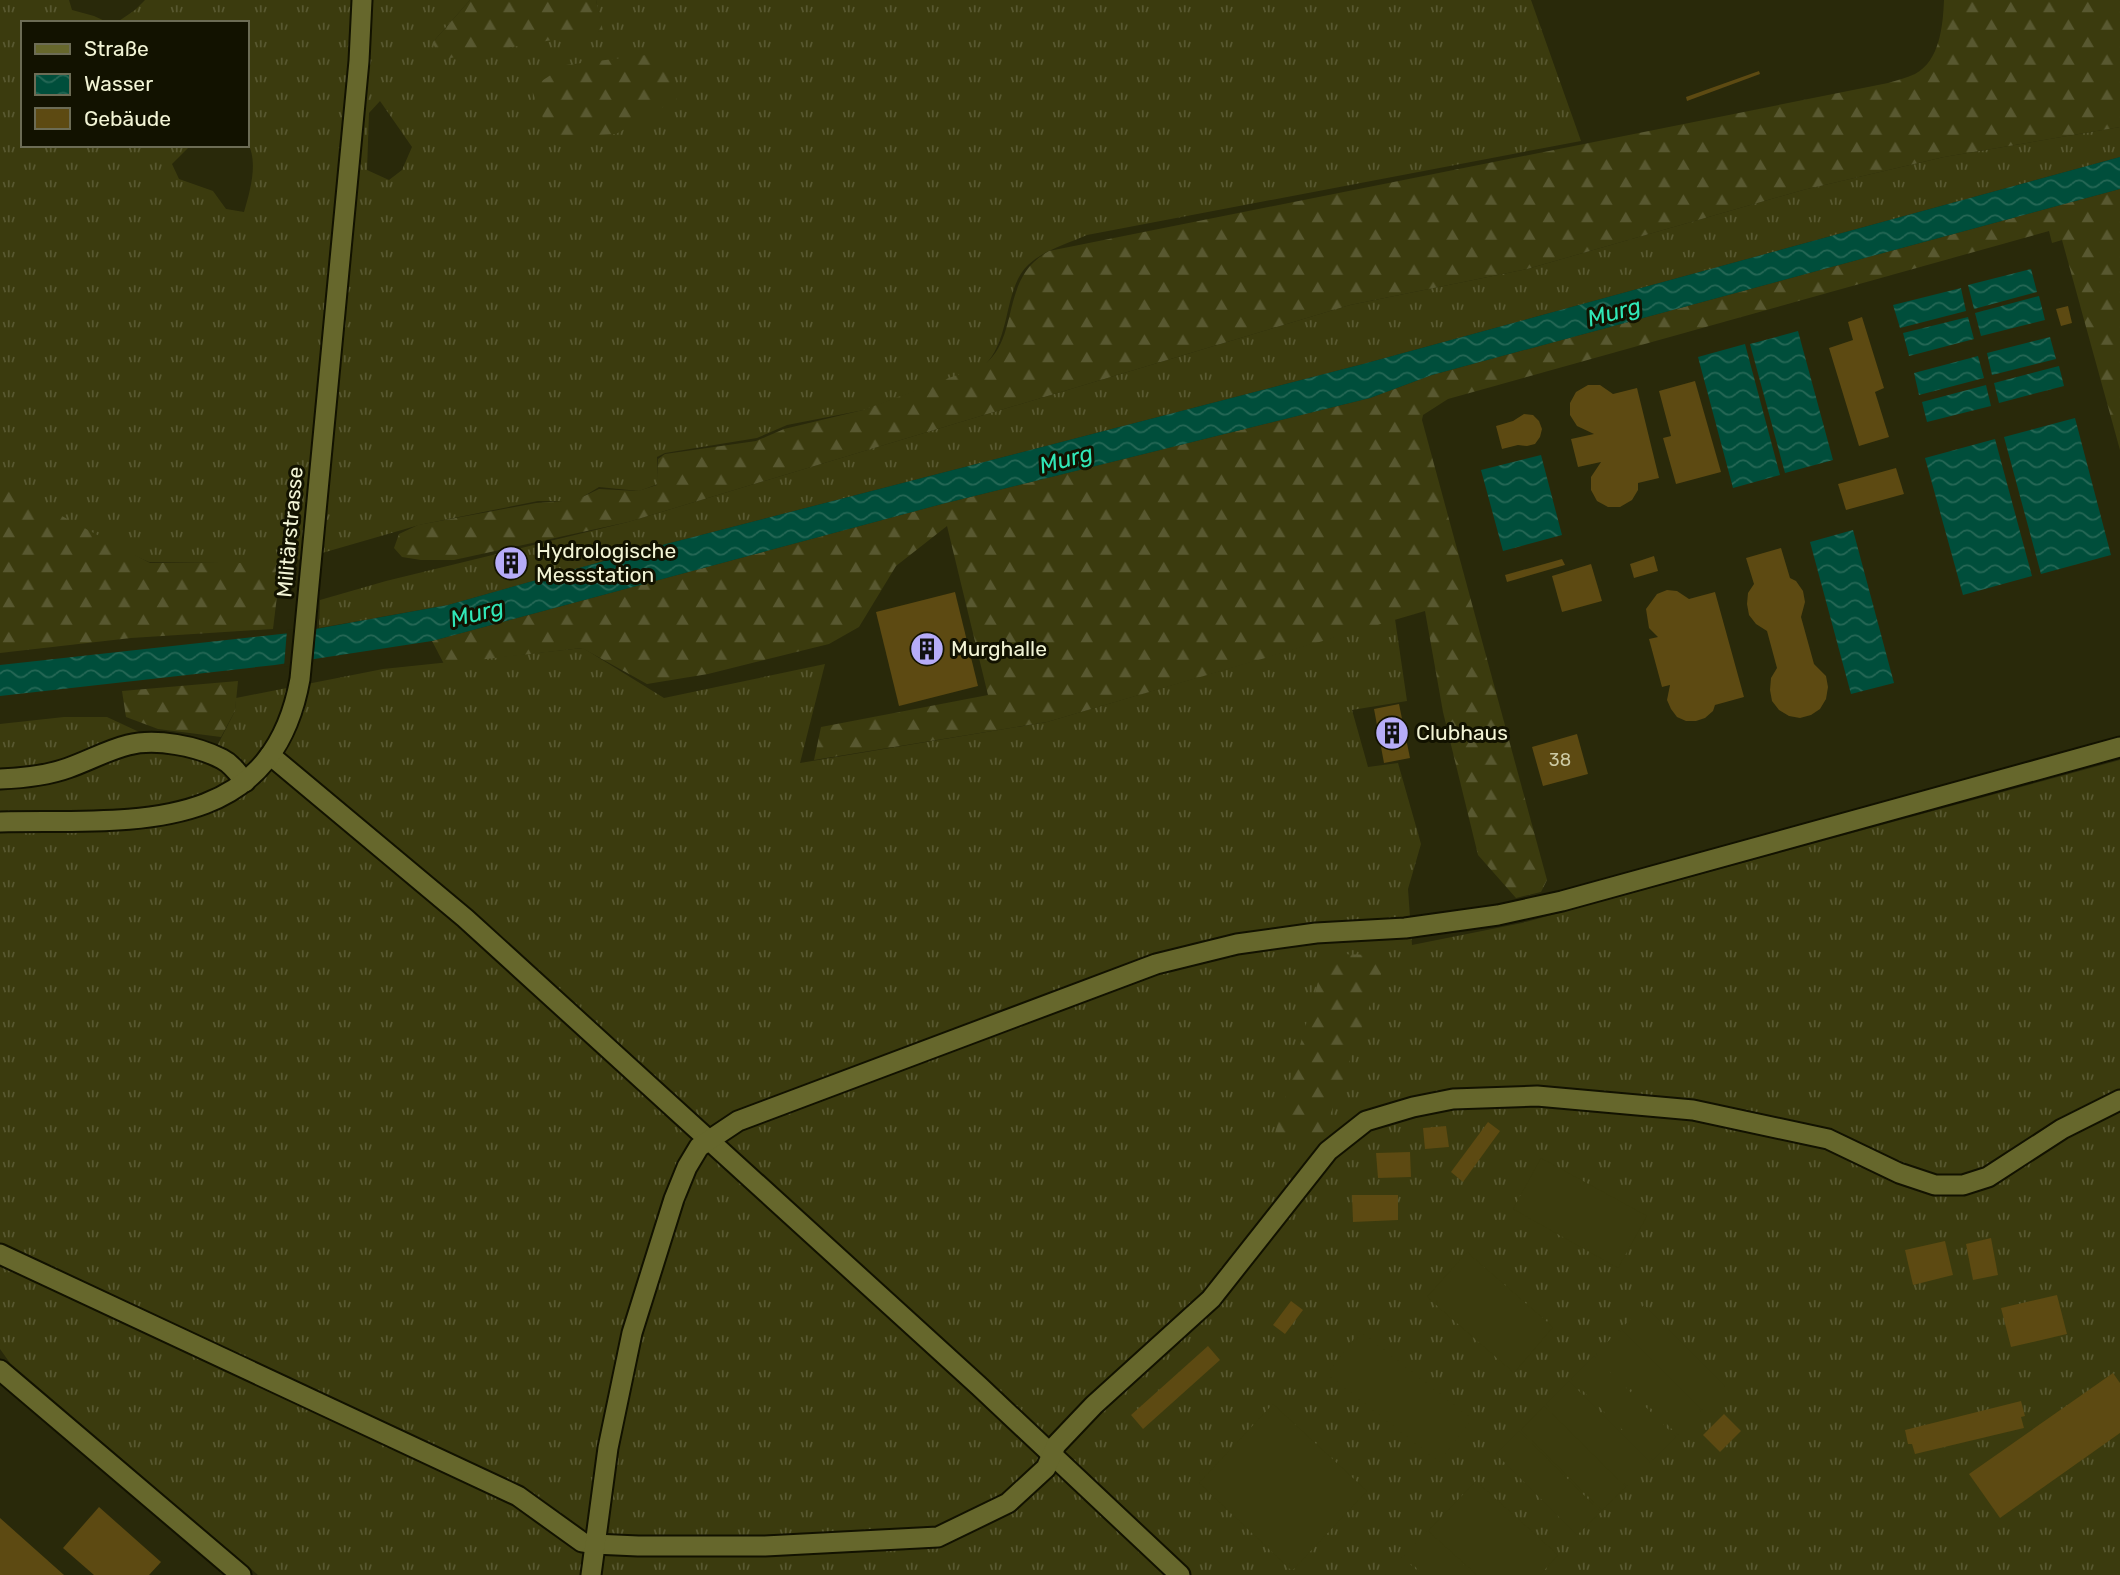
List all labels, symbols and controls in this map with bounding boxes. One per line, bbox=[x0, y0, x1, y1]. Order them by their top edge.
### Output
legend bbox=[21, 21, 248, 147]
text: Straße bbox=[84, 36, 149, 61]
text: Wasser bbox=[84, 71, 153, 96]
text: Gebäude bbox=[84, 106, 171, 131]
water label: Murg bbox=[1584, 291, 1644, 333]
water label: Murg bbox=[1036, 438, 1096, 480]
street label: Militärstrasse bbox=[271, 466, 308, 598]
place label: Hydrologische Messstation bbox=[536, 538, 676, 587]
building icon: Hydrologische Messstation bbox=[492, 544, 530, 582]
water label: Murg bbox=[447, 593, 507, 633]
building icon: Murghalle bbox=[908, 630, 946, 668]
place label: Murghalle bbox=[951, 636, 1047, 661]
building icon: Clubhaus bbox=[1373, 714, 1411, 752]
place label: Clubhaus bbox=[1416, 720, 1508, 745]
house number: 38 bbox=[1549, 749, 1571, 771]

